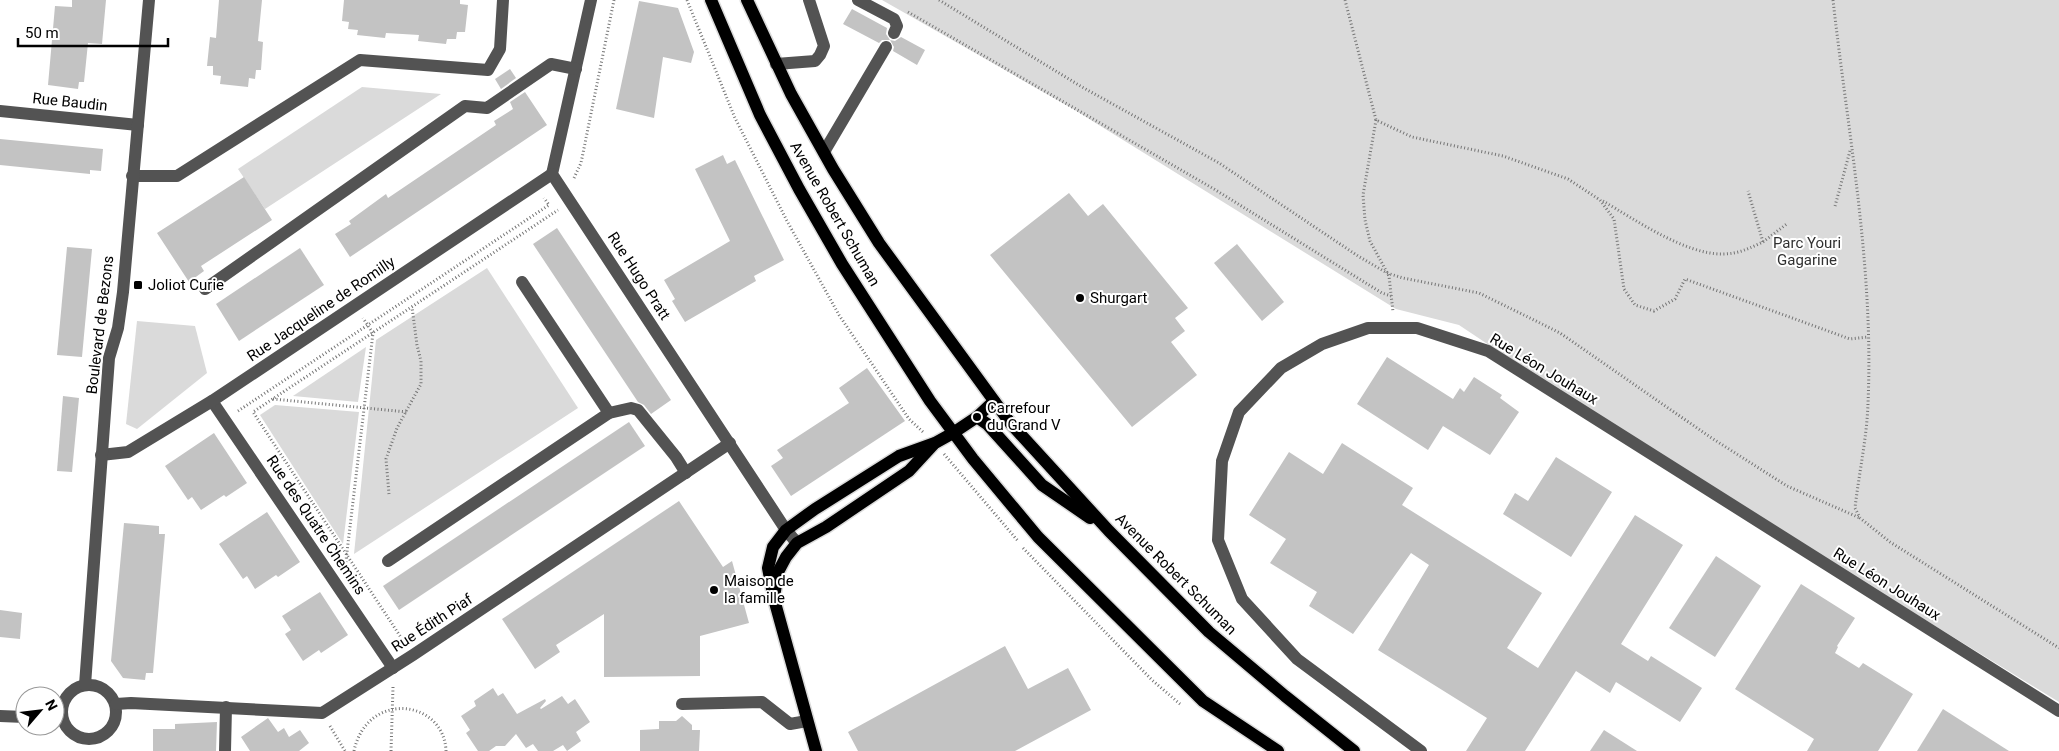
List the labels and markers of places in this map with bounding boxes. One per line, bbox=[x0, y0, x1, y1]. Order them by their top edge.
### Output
place label: Joliot Curie bbox=[148, 276, 224, 294]
marker: Joliot Curie bbox=[132, 279, 144, 291]
place label: Shurgart bbox=[1090, 289, 1147, 307]
marker: Shurgart bbox=[1074, 292, 1086, 304]
place label: Carrefour du Grand V bbox=[987, 399, 1061, 434]
marker: Carrefour du Grand V bbox=[971, 411, 983, 423]
place label: Maison de la famille bbox=[724, 572, 794, 607]
marker: Maison de la famille bbox=[708, 584, 720, 596]

